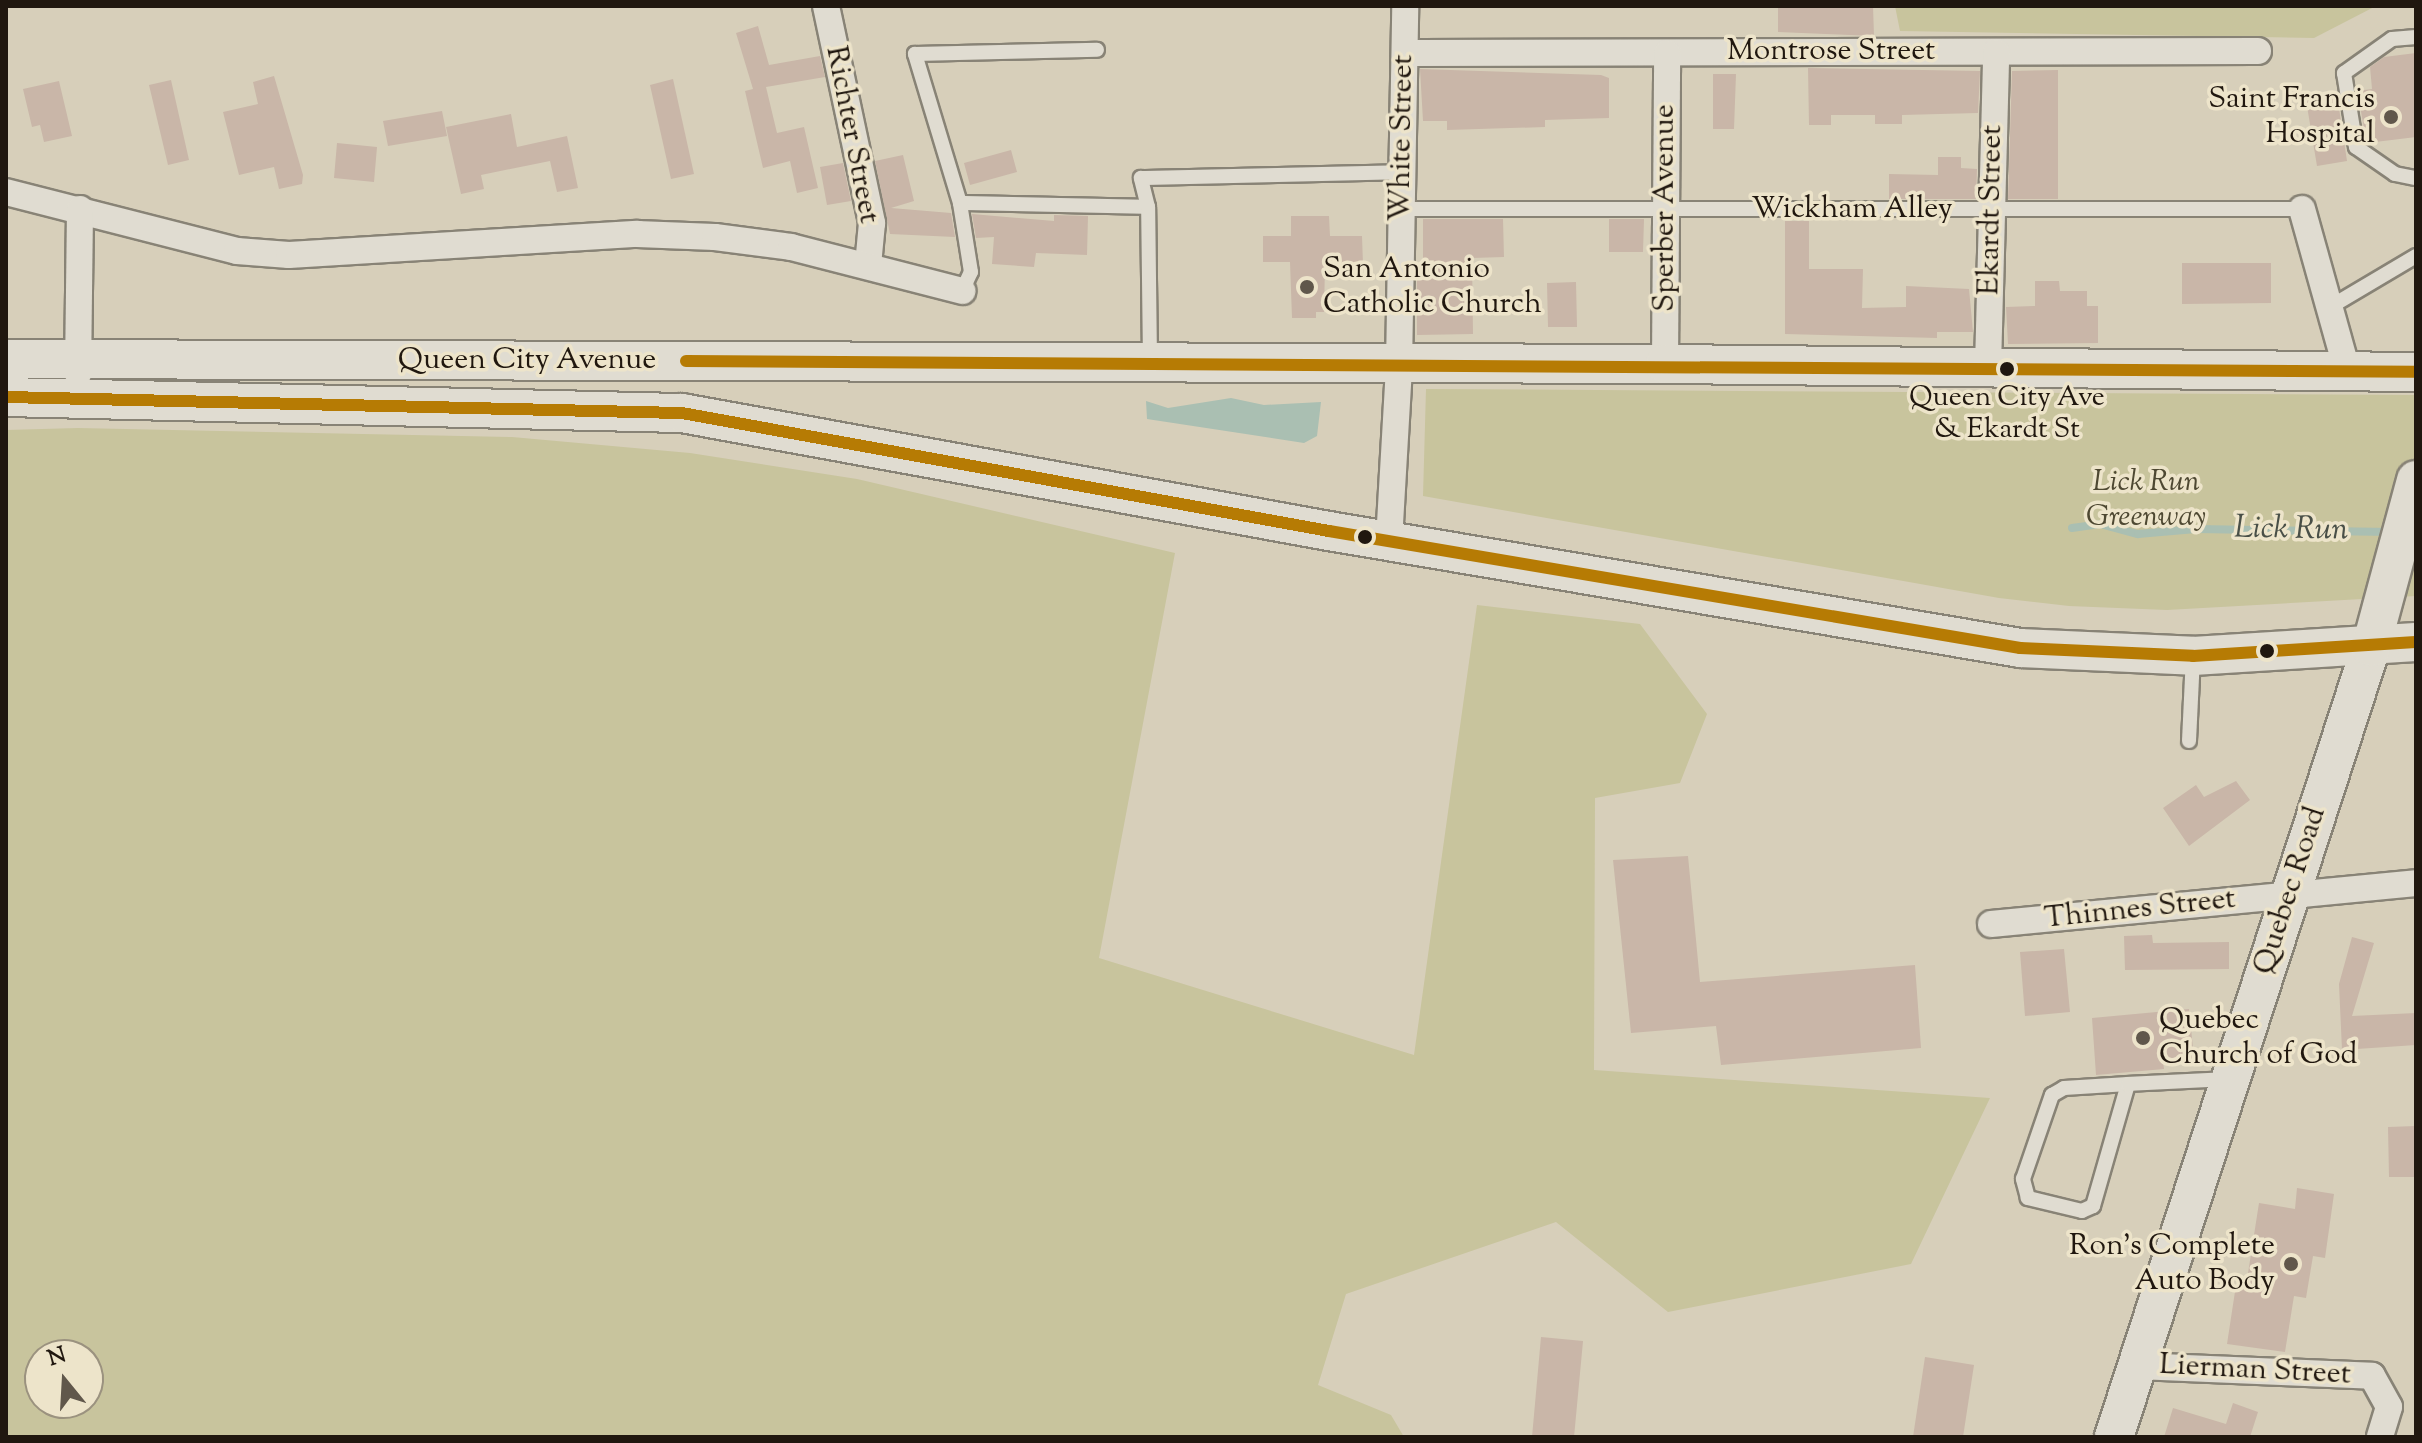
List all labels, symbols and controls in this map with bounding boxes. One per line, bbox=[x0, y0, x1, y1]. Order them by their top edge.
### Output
street label: Montrose Street bbox=[1727, 34, 1935, 70]
street label: Richter Street bbox=[816, 43, 886, 227]
street label: White Street bbox=[1384, 54, 1422, 222]
place label: Saint Francis Hospital bbox=[2208, 82, 2375, 152]
street label: Sperber Avenue bbox=[1648, 104, 1684, 312]
marker: Saint Francis Hospital bbox=[2382, 108, 2400, 126]
street label: Ekardt Street bbox=[1973, 124, 2011, 296]
street label: Wickham Alley bbox=[1751, 192, 1953, 228]
place label: San Antonio Catholic Church bbox=[1323, 252, 1542, 322]
marker: San Antonio Catholic Church bbox=[1298, 278, 1316, 296]
street label: Queen City Avenue bbox=[398, 343, 656, 379]
marker: Queen City Ave & Ekardt St bbox=[1999, 361, 2015, 377]
place label: Queen City Ave & Ekardt St bbox=[1909, 381, 2105, 447]
park label: Lick Run Greenway bbox=[2086, 465, 2206, 536]
water label: Lick Run bbox=[2233, 510, 2349, 550]
unlabelled marker bbox=[1357, 529, 1373, 545]
unlabelled marker bbox=[2259, 643, 2275, 659]
street label: Quebec Road bbox=[2247, 803, 2335, 979]
street label: Thinnes Street bbox=[2043, 882, 2237, 938]
place label: Quebec Church of God bbox=[2159, 1003, 2358, 1074]
marker: Quebec Church of God bbox=[2134, 1029, 2152, 1047]
place label: Ron’s Complete Auto Body bbox=[2069, 1229, 2275, 1300]
marker: Ron’s Complete Auto Body bbox=[2282, 1255, 2300, 1273]
north arrow bbox=[24, 1339, 104, 1419]
text: N bbox=[44, 1340, 70, 1376]
street label: Lierman Street bbox=[2158, 1348, 2352, 1394]

